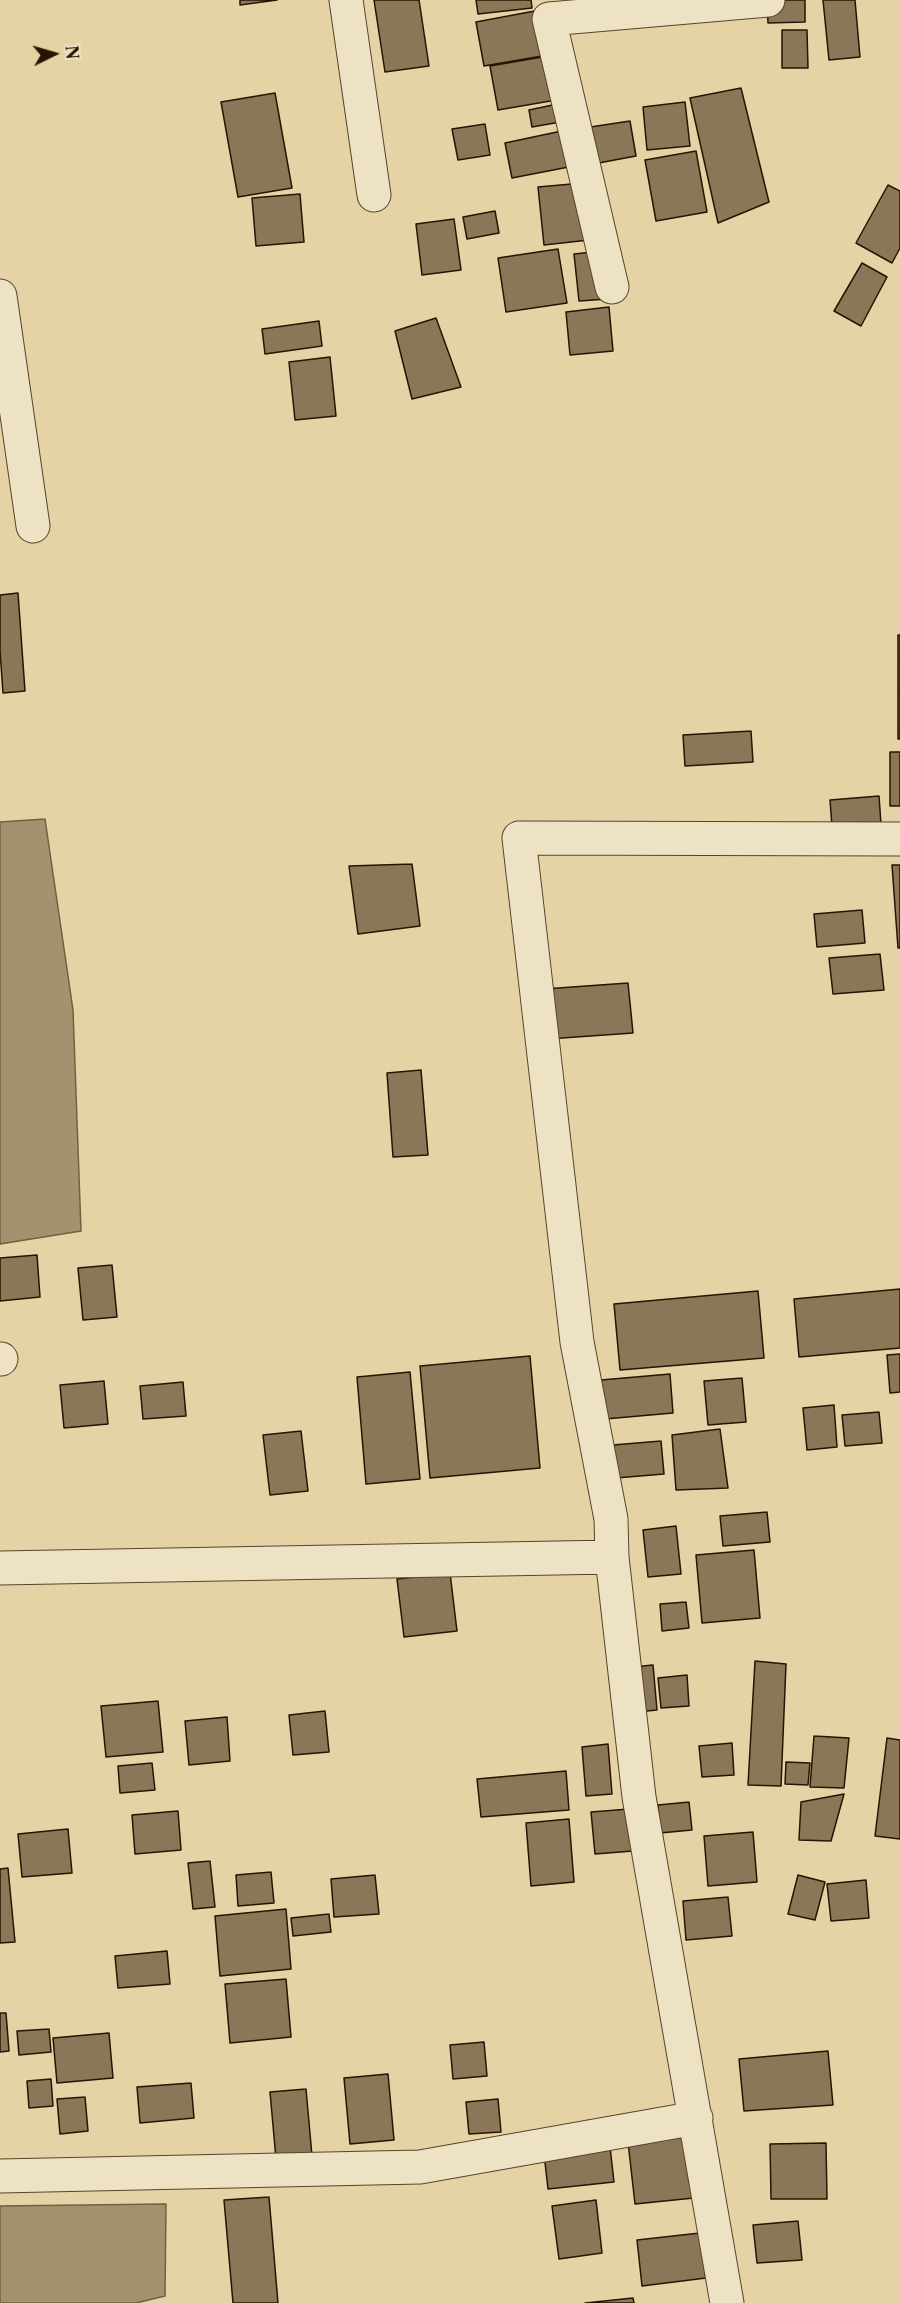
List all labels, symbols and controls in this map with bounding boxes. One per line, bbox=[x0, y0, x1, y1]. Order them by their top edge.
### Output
north arrow bbox=[24, 24, 84, 84]
text: N bbox=[61, 45, 82, 60]

